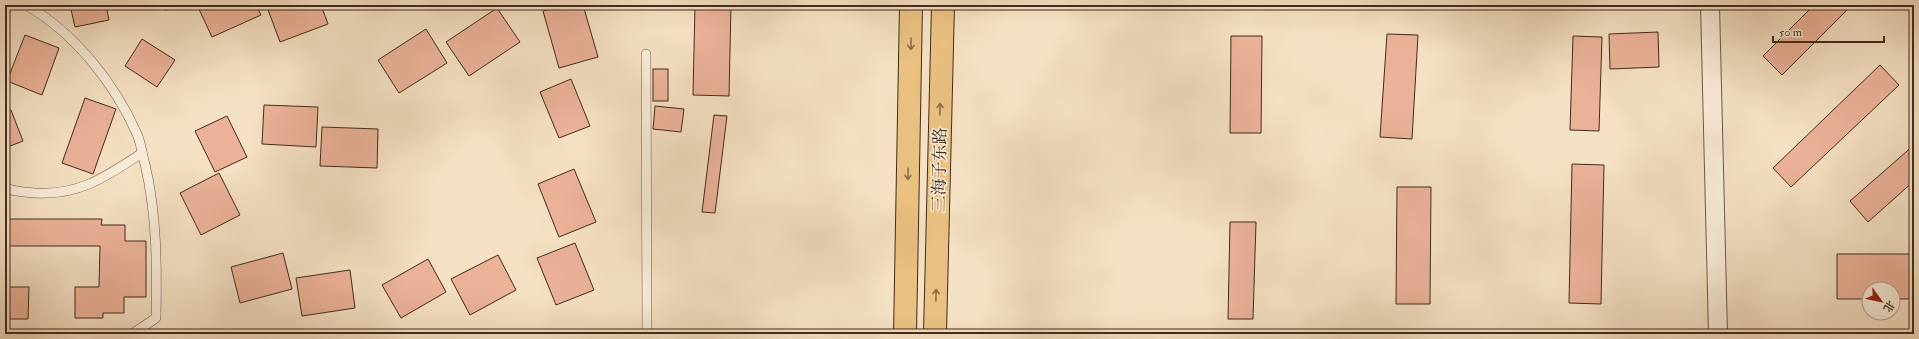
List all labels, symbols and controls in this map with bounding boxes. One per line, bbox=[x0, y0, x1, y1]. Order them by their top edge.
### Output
scale bar bbox=[1773, 18, 1884, 44]
text: 50 m bbox=[1779, 25, 1803, 40]
one-way arrow bbox=[907, 37, 914, 50]
one-way arrow bbox=[936, 103, 944, 116]
street label: 三海子东路 bbox=[928, 127, 951, 213]
one-way arrow bbox=[904, 167, 912, 180]
north arrow bbox=[1861, 281, 1901, 321]
one-way arrow bbox=[932, 289, 940, 302]
text: 北 bbox=[1881, 298, 1897, 314]

